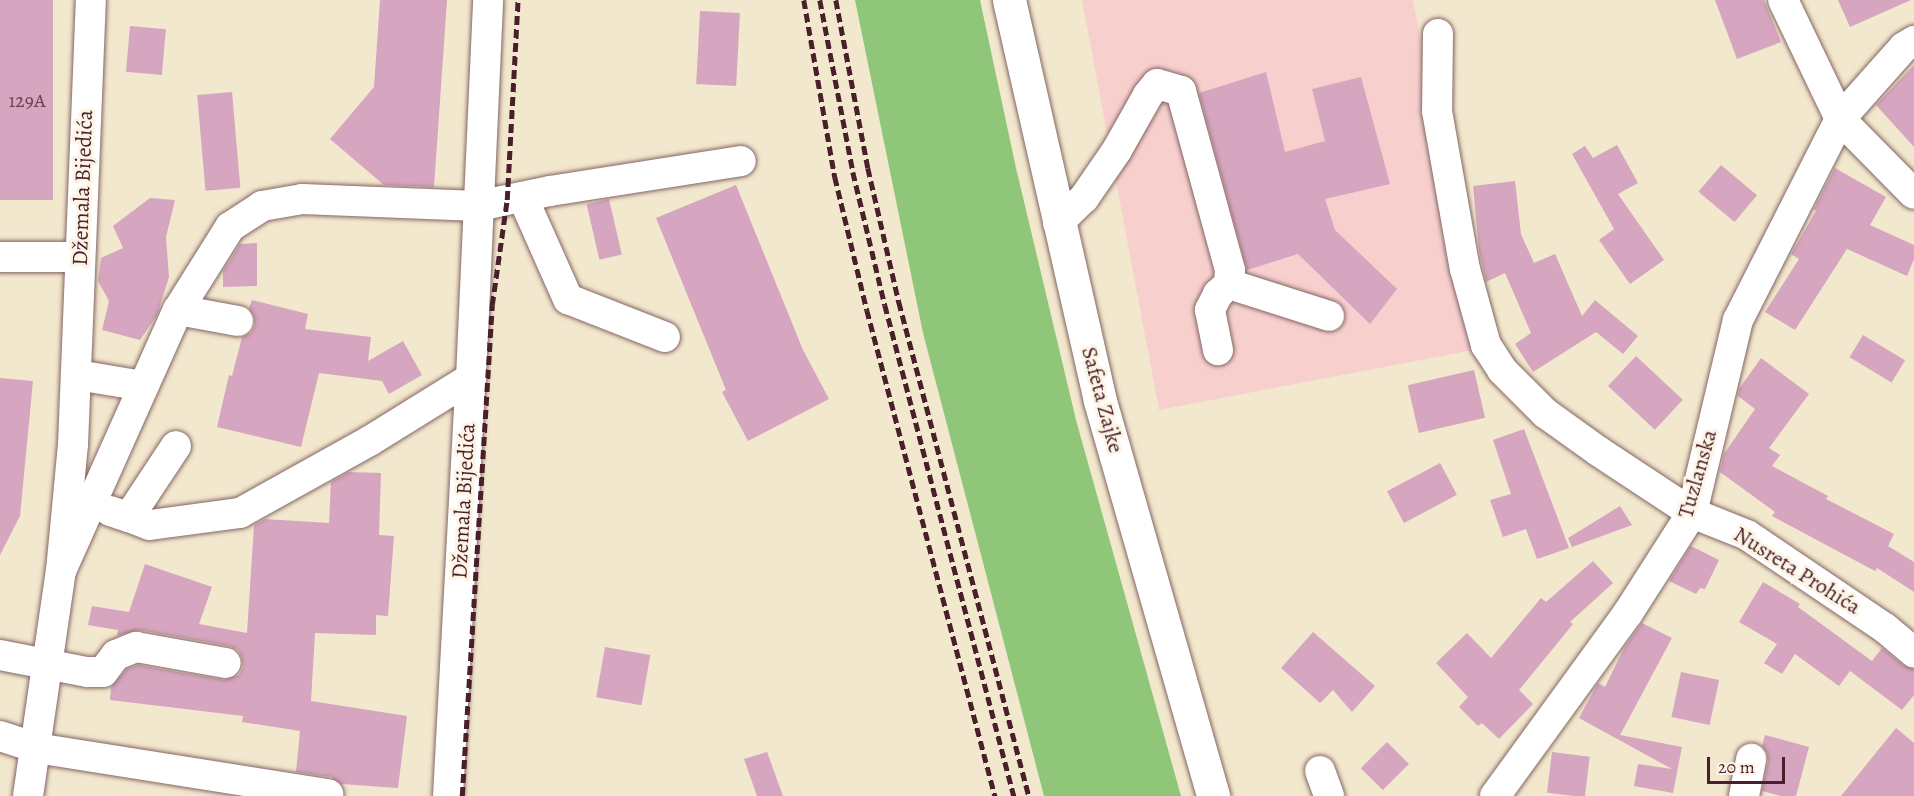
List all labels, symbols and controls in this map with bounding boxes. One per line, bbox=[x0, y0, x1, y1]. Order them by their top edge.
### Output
house number: 129A bbox=[8, 88, 46, 112]
street label: Džemala Bijedića bbox=[67, 110, 99, 266]
street label: Safeta Zajke bbox=[1075, 344, 1129, 456]
street label: Džemala Bijedića bbox=[447, 423, 481, 579]
street label: Tuzlanska bbox=[1673, 427, 1723, 521]
street label: Nusreta Prohića bbox=[1729, 521, 1865, 621]
scale bar bbox=[1710, 745, 1788, 783]
text: 20 m bbox=[1718, 755, 1755, 779]

